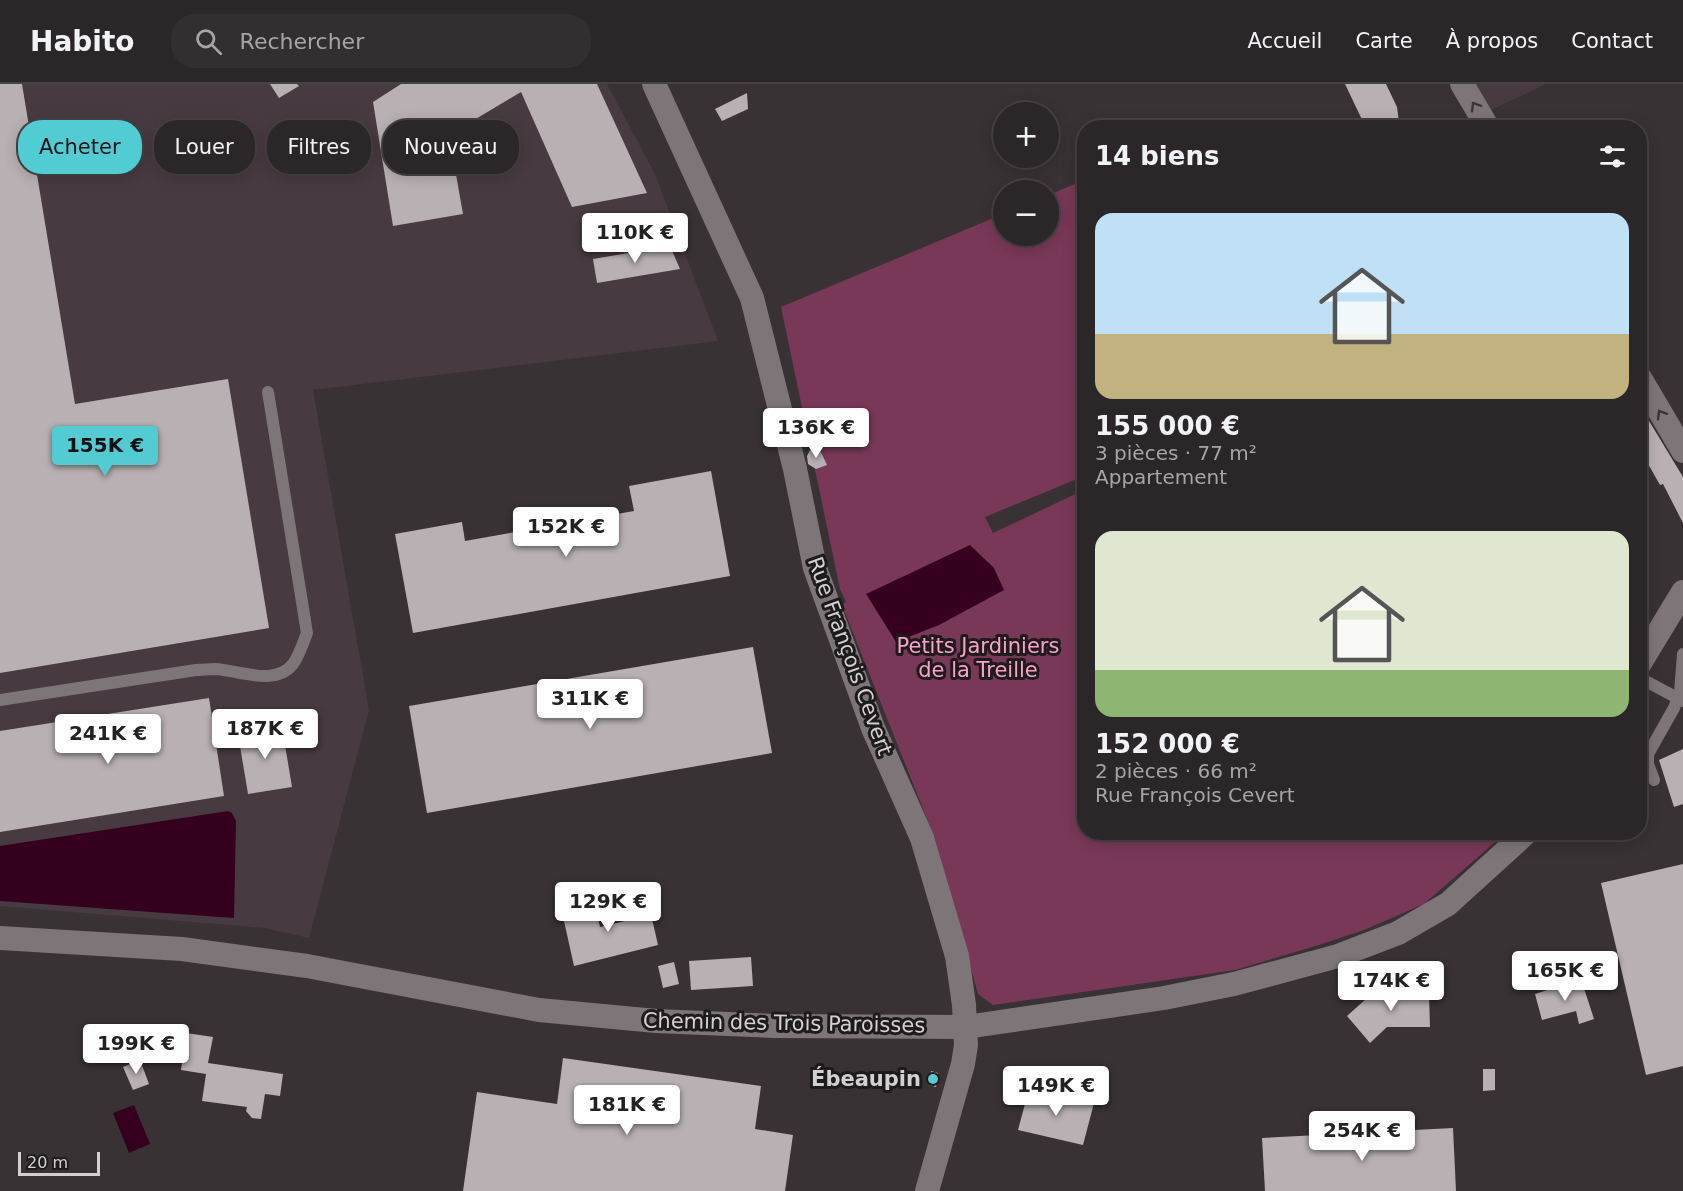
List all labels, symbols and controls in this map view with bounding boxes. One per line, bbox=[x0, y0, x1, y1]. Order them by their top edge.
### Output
search box bbox=[171, 14, 591, 68]
text: Habito bbox=[30, 25, 135, 58]
icon: search bbox=[192, 25, 225, 58]
text: Rechercher bbox=[240, 29, 364, 54]
text: Accueil bbox=[1247, 29, 1322, 53]
text: Carte bbox=[1355, 29, 1413, 53]
text: À propos bbox=[1446, 29, 1538, 53]
text: Contact bbox=[1571, 29, 1653, 53]
map controls bbox=[993, 102, 1059, 246]
button: + bbox=[993, 102, 1059, 168]
one-way arrow bbox=[1471, 102, 1482, 112]
chip: Acheter bbox=[18, 120, 142, 174]
chip: Louer bbox=[154, 120, 255, 174]
chip: Filtres bbox=[267, 120, 371, 174]
chip: Nouveau bbox=[383, 120, 519, 174]
icon: filters bbox=[1596, 140, 1629, 173]
text: 14 biens bbox=[1095, 141, 1219, 171]
button: − bbox=[993, 180, 1059, 246]
pin: 110K € bbox=[586, 213, 684, 264]
text: 110K € bbox=[596, 220, 674, 244]
icon: home bbox=[1308, 252, 1416, 360]
pin: 136K € bbox=[767, 408, 865, 459]
one-way arrow bbox=[1657, 410, 1669, 420]
text: 155 000 € bbox=[1095, 411, 1240, 441]
text: 136K € bbox=[777, 415, 855, 439]
pin: 155K € bbox=[56, 426, 154, 477]
text: 155K € bbox=[66, 433, 144, 457]
text: 3 pièces · 77 m² bbox=[1095, 441, 1257, 465]
text: Appartement bbox=[1095, 465, 1227, 489]
pin: 152K € bbox=[517, 507, 615, 558]
text: 152K € bbox=[527, 514, 605, 538]
street label: Rue François Cevert bbox=[803, 553, 897, 759]
icon: home bbox=[1308, 570, 1416, 678]
park label: Petits Jardiniers de la Treille bbox=[897, 634, 1059, 682]
pin: 311K € bbox=[541, 679, 639, 730]
text: 311K € bbox=[551, 686, 629, 710]
pin: 187K € bbox=[216, 709, 314, 760]
pin: 241K € bbox=[59, 714, 157, 765]
text: 187K € bbox=[226, 716, 304, 740]
text: 241K € bbox=[69, 721, 147, 745]
text: 152 000 € bbox=[1095, 729, 1240, 759]
text: 2 pièces · 66 m² bbox=[1095, 759, 1257, 783]
text: Rue François Cevert bbox=[1095, 783, 1295, 807]
pin: 129K € bbox=[559, 882, 657, 933]
text: 129K € bbox=[569, 889, 647, 913]
pin: 165K € bbox=[1516, 951, 1614, 1002]
text: 165K € bbox=[1526, 958, 1604, 982]
pin: 174K € bbox=[1342, 961, 1440, 1012]
text: 174K € bbox=[1352, 968, 1430, 992]
street label: Chemin des Trois Paroisses bbox=[643, 1009, 925, 1037]
pin: 199K € bbox=[87, 1024, 185, 1075]
text: 199K € bbox=[97, 1031, 175, 1055]
place label: Ébeaupin bbox=[811, 1066, 921, 1091]
pin: 149K € bbox=[1007, 1066, 1105, 1117]
marker: Ébeaupin bbox=[926, 1072, 940, 1086]
text: 149K € bbox=[1017, 1073, 1095, 1097]
pin: 181K € bbox=[578, 1085, 676, 1136]
text: 181K € bbox=[588, 1092, 666, 1116]
pin: 254K € bbox=[1313, 1111, 1411, 1162]
text: 254K € bbox=[1323, 1118, 1401, 1142]
scale bar bbox=[18, 1149, 100, 1176]
text: 20 m bbox=[27, 1153, 68, 1172]

